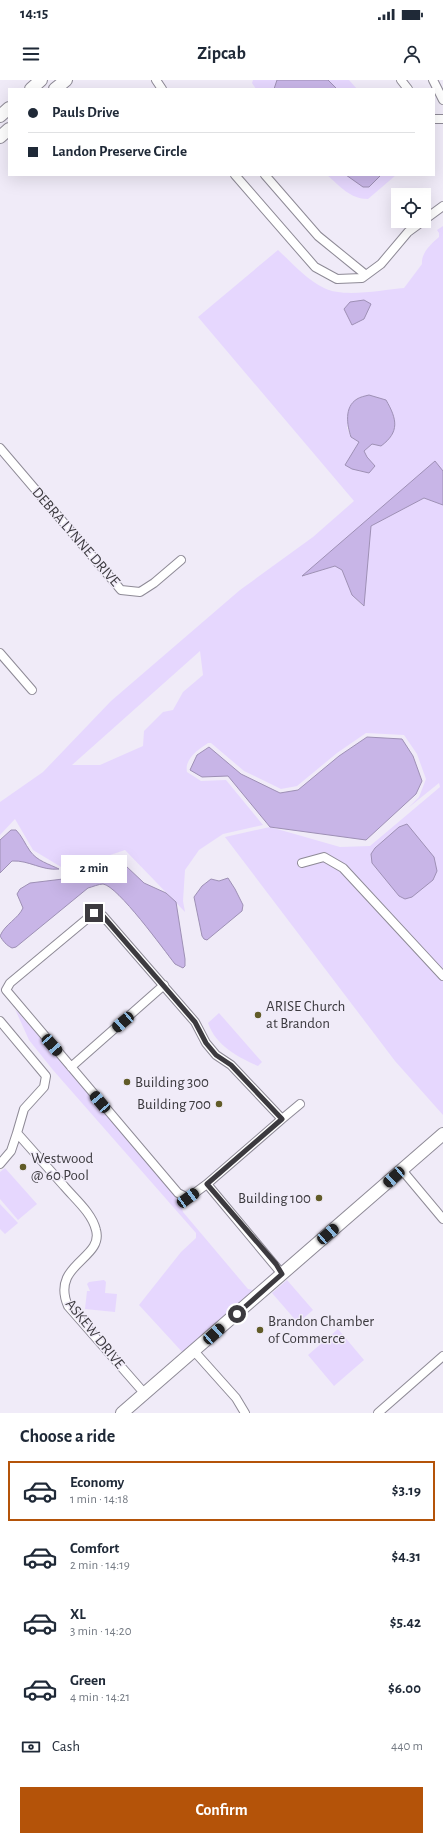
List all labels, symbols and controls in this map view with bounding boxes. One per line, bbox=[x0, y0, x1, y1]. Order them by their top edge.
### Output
text: 14:15 bbox=[20, 6, 48, 21]
icon: menu bbox=[20, 43, 42, 65]
icon: person bbox=[401, 43, 423, 65]
text: Zipcab bbox=[197, 45, 246, 63]
text: Pauls Drive bbox=[52, 105, 119, 120]
text: Landon Preserve Circle bbox=[52, 144, 187, 159]
map controls bbox=[391, 188, 431, 228]
button: locate bbox=[391, 188, 431, 228]
street label: DEBRA LYNNE DRIVE bbox=[29, 485, 123, 589]
callout: 2 min bbox=[61, 855, 127, 883]
text: 2 min bbox=[80, 862, 108, 875]
route end bbox=[85, 904, 103, 922]
place label: ARISE Church at Brandon bbox=[266, 999, 345, 1031]
car bbox=[110, 1010, 136, 1034]
marker: ARISE Church at Brandon bbox=[253, 1010, 263, 1020]
car bbox=[40, 1032, 64, 1058]
place label: Building 300 bbox=[135, 1075, 209, 1090]
marker: Building 300 bbox=[122, 1077, 132, 1087]
car bbox=[88, 1089, 112, 1115]
place label: Building 700 bbox=[137, 1097, 211, 1112]
marker: Building 700 bbox=[214, 1099, 224, 1109]
place label: Westwood @ 60 Pool bbox=[31, 1151, 94, 1183]
marker: Westwood @ 60 Pool bbox=[18, 1162, 28, 1172]
car bbox=[381, 1165, 407, 1189]
car bbox=[175, 1186, 201, 1210]
place label: Building 100 bbox=[238, 1191, 311, 1206]
marker: Building 100 bbox=[314, 1193, 324, 1203]
car bbox=[315, 1222, 341, 1246]
street label: ASKEW DRIVE bbox=[63, 1296, 127, 1372]
route start bbox=[228, 1305, 246, 1323]
place label: Brandon Chamber of Commerce bbox=[268, 1314, 374, 1346]
car bbox=[201, 1322, 227, 1346]
marker: Brandon Chamber of Commerce bbox=[255, 1325, 265, 1335]
text: Choose a ride bbox=[20, 1428, 115, 1446]
icon: car bbox=[22, 1473, 58, 1509]
text: Economy bbox=[70, 1475, 124, 1490]
text: $3.19 bbox=[392, 1483, 421, 1498]
text: 1 min · 14:18 bbox=[70, 1493, 128, 1506]
icon: car bbox=[22, 1539, 58, 1575]
text: Comfort bbox=[70, 1541, 119, 1556]
text: $4.31 bbox=[391, 1549, 421, 1564]
text: 2 min · 14:19 bbox=[70, 1559, 130, 1572]
icon: car bbox=[22, 1605, 58, 1641]
text: XL bbox=[70, 1607, 86, 1622]
text: $5.42 bbox=[390, 1615, 421, 1630]
text: 3 min · 14:20 bbox=[70, 1625, 132, 1638]
icon: car bbox=[22, 1671, 58, 1707]
text: Green bbox=[70, 1673, 106, 1688]
text: $6.00 bbox=[388, 1681, 421, 1696]
text: 4 min · 14:21 bbox=[70, 1691, 130, 1704]
icon: cash bbox=[20, 1736, 42, 1758]
text: Cash bbox=[52, 1739, 80, 1754]
text: 440 m bbox=[391, 1740, 423, 1753]
button: Confirm bbox=[20, 1787, 423, 1833]

